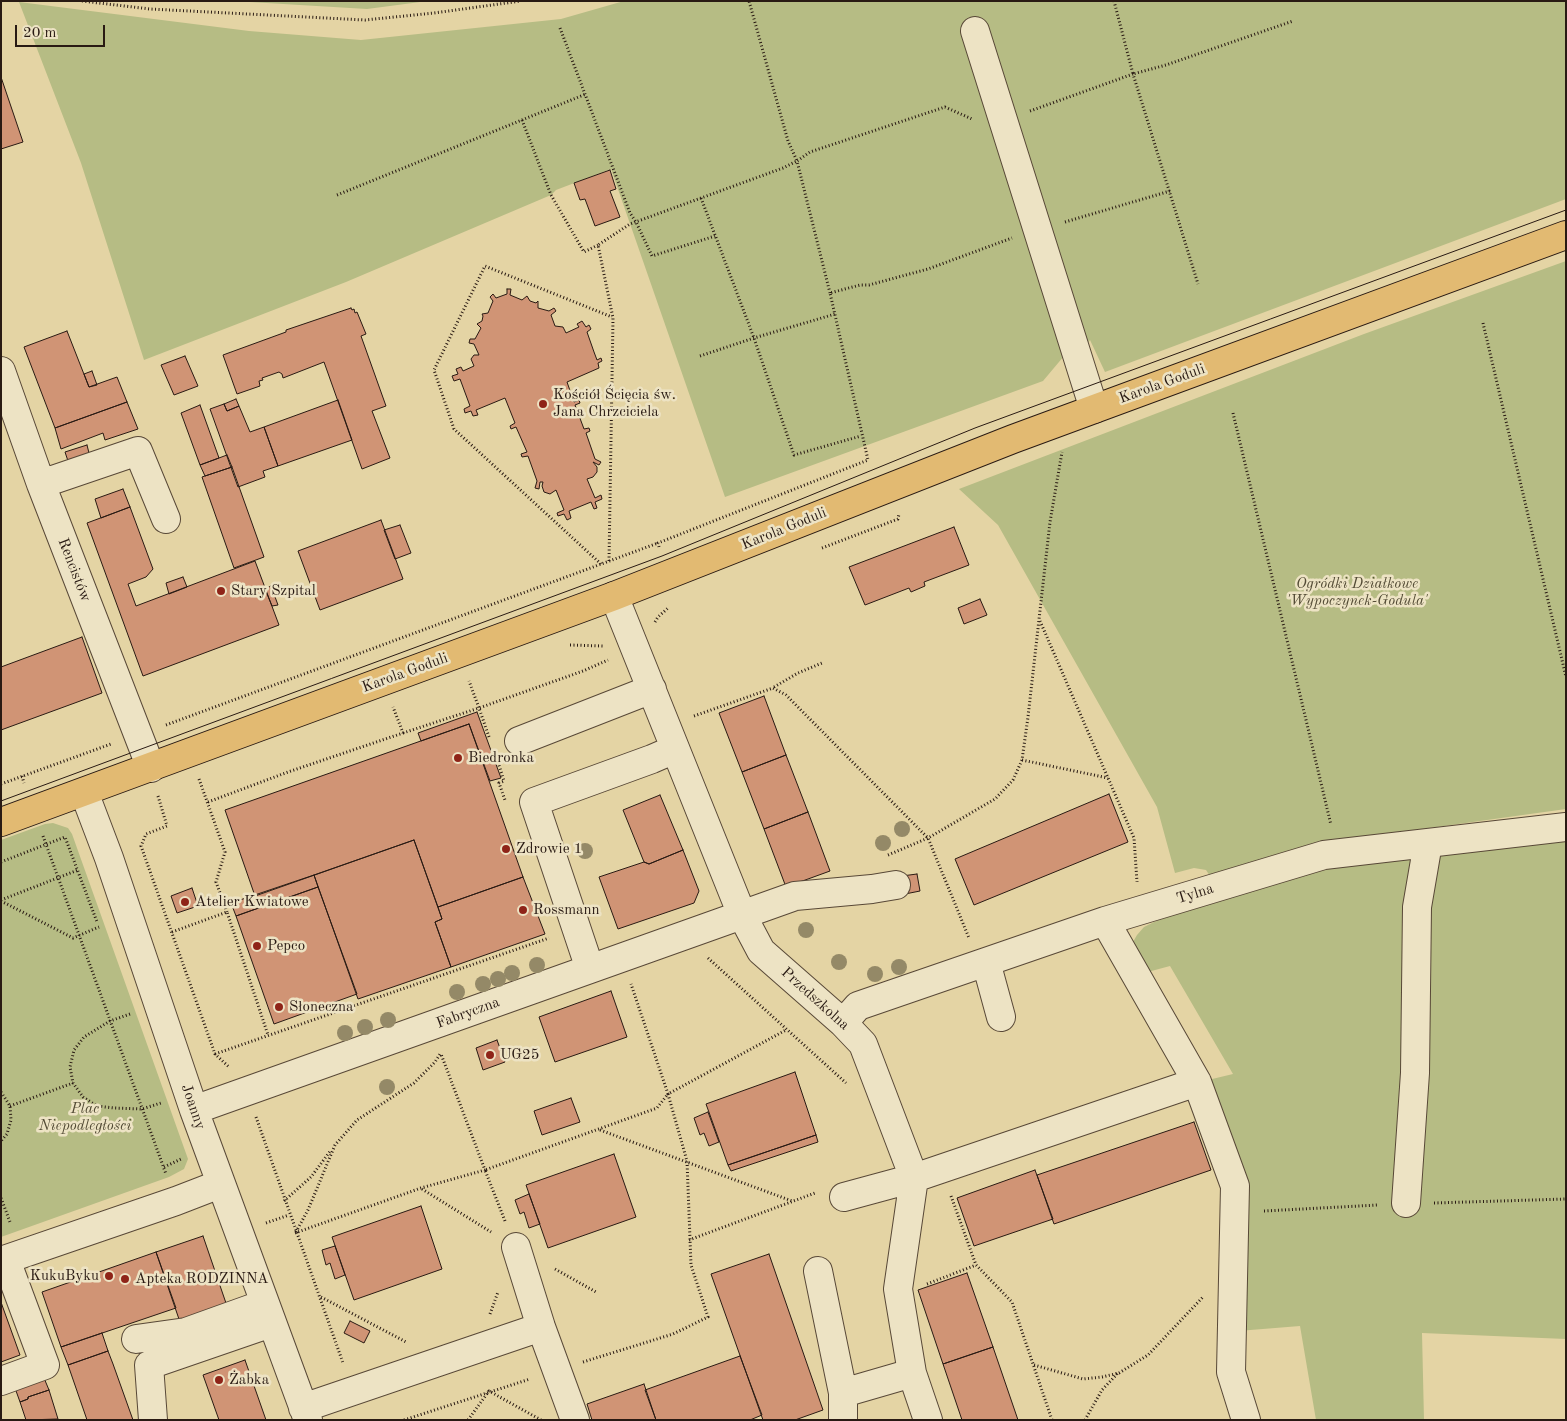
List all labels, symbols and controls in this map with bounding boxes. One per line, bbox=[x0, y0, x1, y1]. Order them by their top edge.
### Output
scale bar bbox=[18, 15, 108, 47]
text: 20 m bbox=[23, 26, 57, 41]
street label: Karola Goduli bbox=[1117, 360, 1207, 408]
place label: Kościół Ścięcia św. Jana Chrzciciela bbox=[553, 386, 676, 421]
marker: Kościół Ścięcia św. Jana Chrzciciela bbox=[537, 398, 549, 410]
street label: Karola Goduli bbox=[739, 504, 829, 554]
street label: Rencistów bbox=[54, 536, 94, 604]
park label: Ogródki Działkowe 'Wypoczynek-Godula' bbox=[1286, 575, 1428, 610]
place label: Stary Szpital bbox=[231, 582, 316, 600]
marker: Stary Szpital bbox=[215, 585, 227, 597]
street label: Karola Goduli bbox=[360, 649, 450, 697]
place label: Biedronka bbox=[468, 749, 534, 767]
marker: Biedronka bbox=[452, 752, 464, 764]
place label: Zdrowie 1 bbox=[516, 840, 582, 858]
marker: Zdrowie 1 bbox=[500, 843, 512, 855]
street label: Tylna bbox=[1174, 880, 1216, 908]
place label: Atelier Kwiatowe bbox=[195, 893, 309, 911]
marker: Atelier Kwiatowe bbox=[179, 896, 191, 908]
place label: Rossmann bbox=[533, 901, 600, 919]
marker: Rossmann bbox=[517, 904, 529, 916]
place label: Pepco bbox=[267, 937, 305, 955]
marker: Pepco bbox=[251, 940, 263, 952]
street label: Przedszkolna bbox=[777, 964, 853, 1034]
street label: Fabryczna bbox=[434, 993, 502, 1033]
place label: Słoneczna bbox=[289, 998, 354, 1016]
marker: Słoneczna bbox=[273, 1001, 285, 1013]
place label: UG25 bbox=[500, 1046, 539, 1064]
marker: UG25 bbox=[484, 1049, 496, 1061]
street label: Joanny bbox=[177, 1082, 209, 1132]
park label: Plac Niepodległości bbox=[39, 1100, 131, 1135]
place label: KukuByku bbox=[30, 1267, 99, 1285]
marker: KukuByku bbox=[103, 1270, 115, 1282]
place label: Apteka RODZINNA bbox=[135, 1270, 268, 1288]
marker: Apteka RODZINNA bbox=[119, 1273, 131, 1285]
place label: Żabka bbox=[229, 1371, 269, 1389]
marker: Żabka bbox=[213, 1374, 225, 1386]

